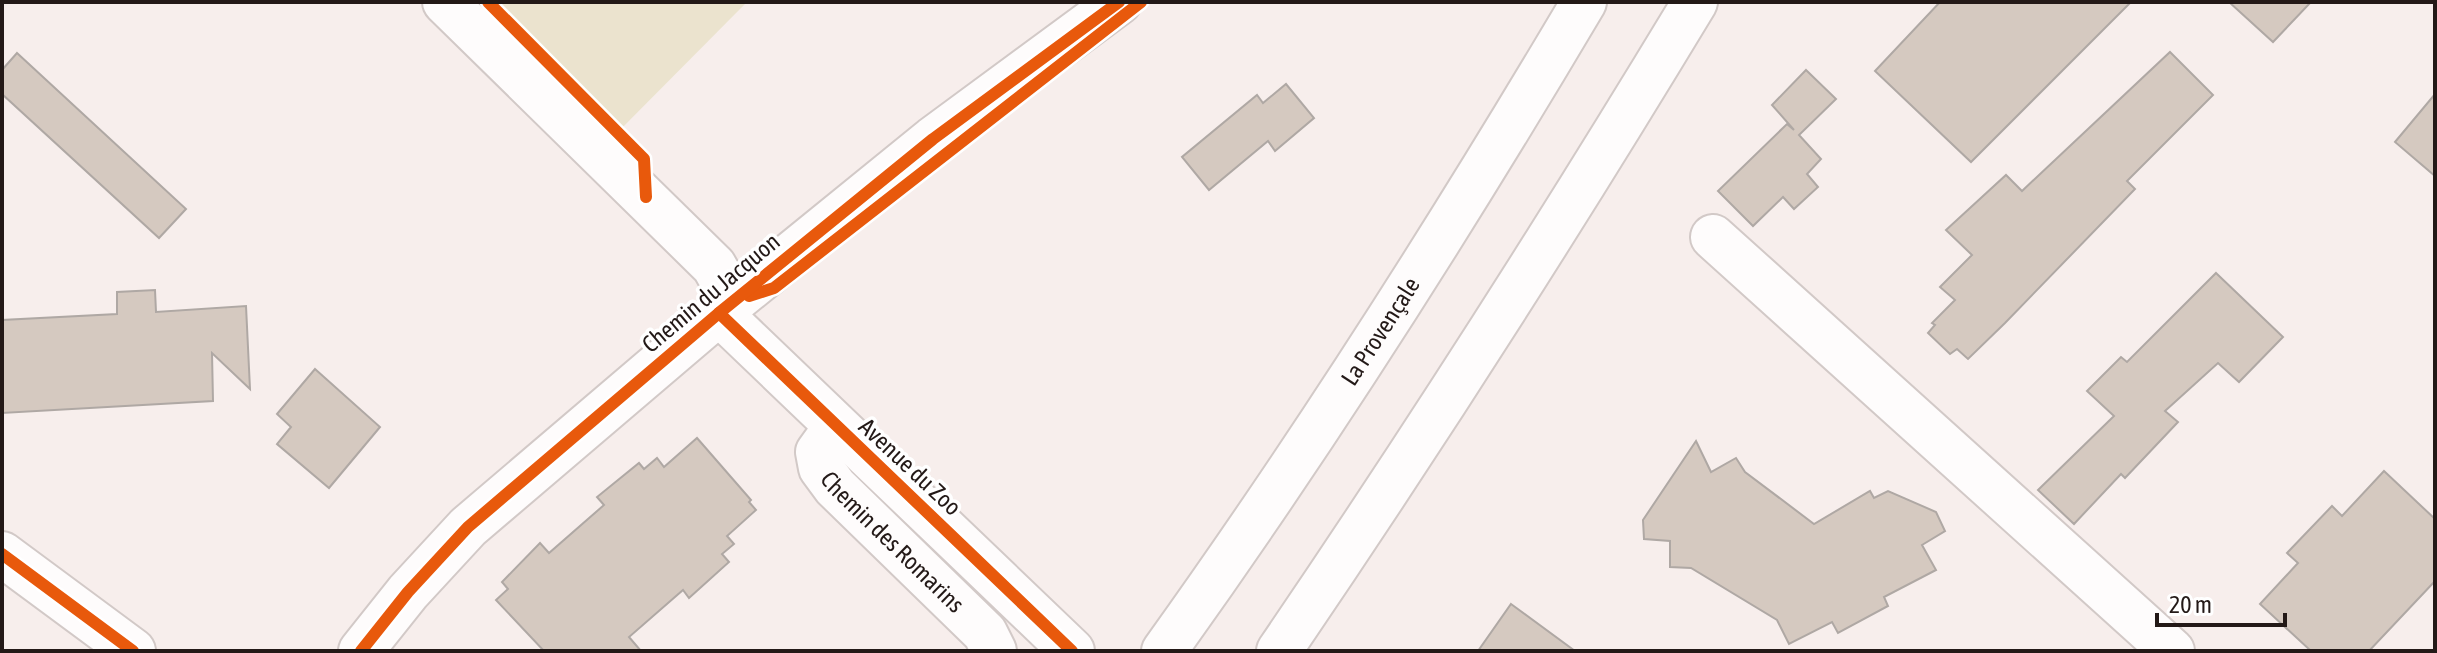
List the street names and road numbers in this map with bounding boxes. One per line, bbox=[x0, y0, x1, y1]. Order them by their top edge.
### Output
street label: Chemin du Jacquon bbox=[637, 227, 785, 358]
street label: La Provençale bbox=[1336, 272, 1425, 390]
street label: Avenue du Zoo bbox=[854, 413, 967, 521]
street label: Chemin des Romarins bbox=[815, 466, 970, 618]

